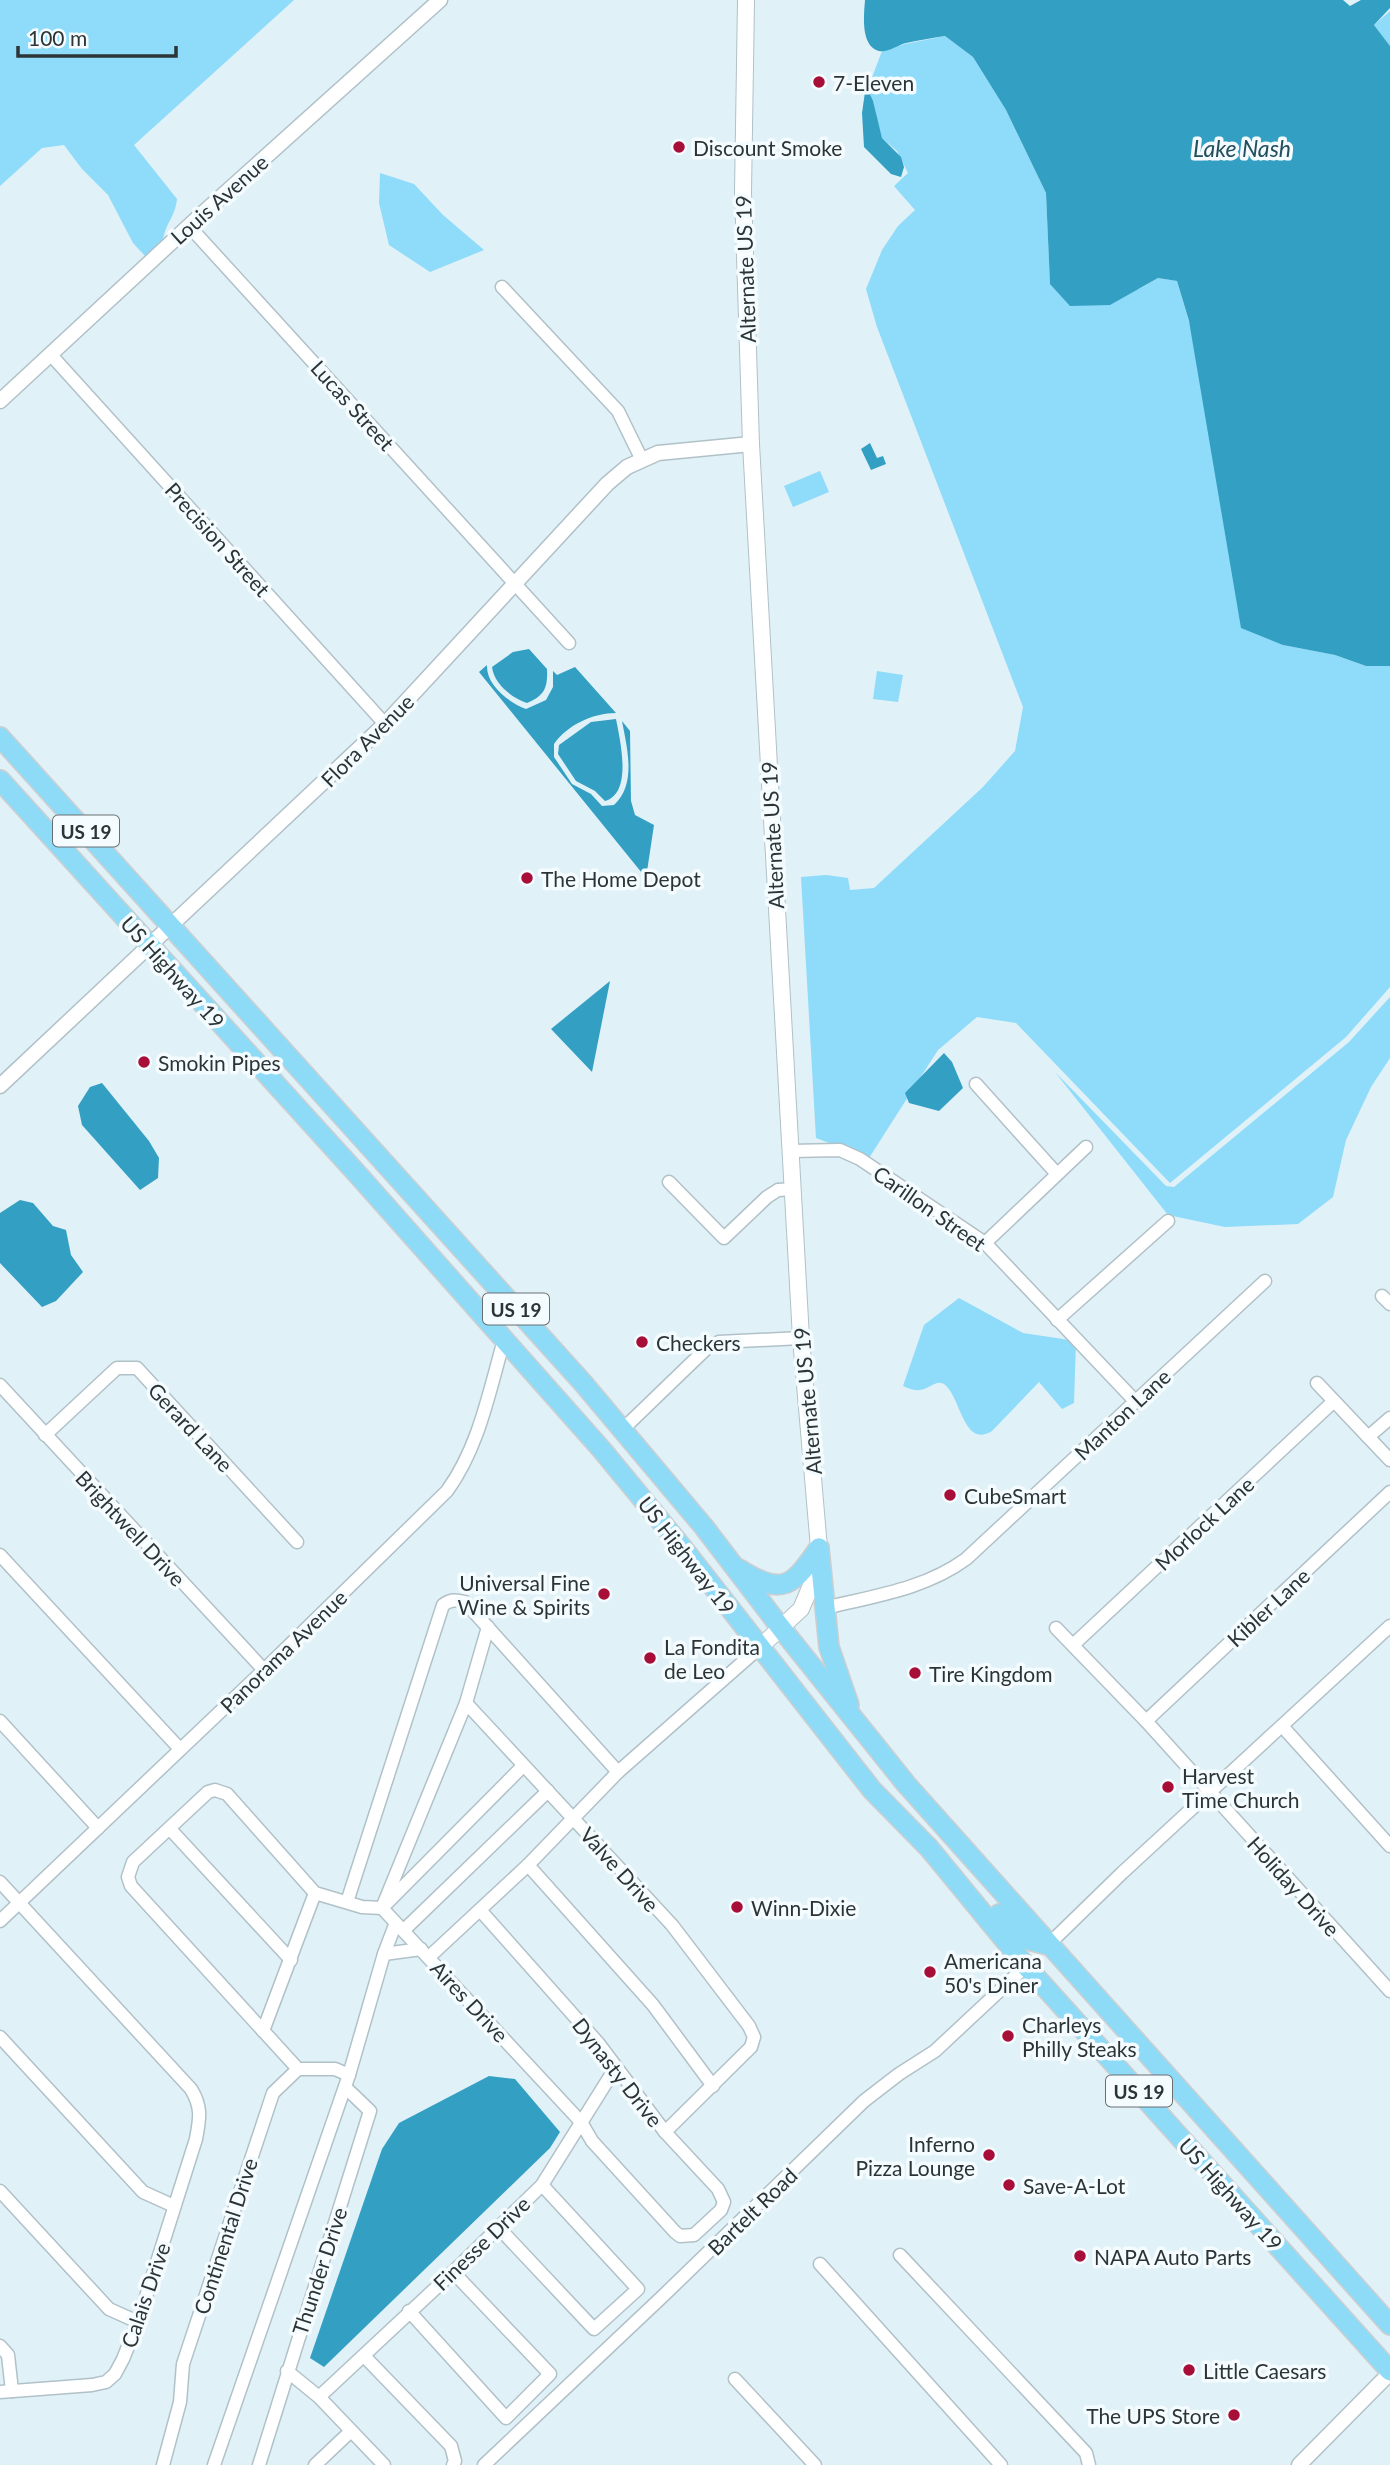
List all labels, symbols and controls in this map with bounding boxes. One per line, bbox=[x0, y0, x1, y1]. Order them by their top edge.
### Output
scale bar bbox=[18, 14, 175, 58]
text: 100 m bbox=[28, 25, 87, 50]
place label: 7-Eleven bbox=[833, 70, 914, 95]
marker: 7-Eleven bbox=[811, 74, 827, 90]
water label: Lake Nash bbox=[1193, 134, 1291, 162]
place label: Discount Smoke bbox=[693, 135, 842, 160]
marker: Discount Smoke bbox=[671, 139, 687, 155]
street label: Louis Avenue bbox=[165, 149, 273, 249]
street label: Alternate US 19 bbox=[730, 195, 760, 343]
street label: Lucas Street bbox=[306, 355, 400, 455]
street label: Precision Street bbox=[160, 477, 276, 601]
street label: Flora Avenue bbox=[316, 689, 418, 791]
street label: Alternate US 19 bbox=[756, 761, 788, 909]
road number: US 19 bbox=[53, 816, 119, 846]
place label: The Home Depot bbox=[541, 866, 701, 891]
marker: The Home Depot bbox=[519, 870, 535, 886]
street label: US Highway 19 bbox=[116, 911, 230, 1033]
place label: Smokin Pipes bbox=[158, 1050, 281, 1075]
marker: Smokin Pipes bbox=[136, 1054, 152, 1070]
street label: Carillon Street bbox=[869, 1160, 991, 1256]
road number: US 19 bbox=[483, 1294, 549, 1324]
street label: Alternate US 19 bbox=[788, 1326, 826, 1476]
place label: Checkers bbox=[656, 1330, 741, 1355]
marker: Checkers bbox=[634, 1334, 650, 1350]
street label: Manton Lane bbox=[1069, 1363, 1175, 1465]
street label: Gerard Lane bbox=[143, 1377, 239, 1477]
street label: Brightwell Drive bbox=[71, 1465, 191, 1591]
street label: Morlock Lane bbox=[1150, 1471, 1258, 1575]
place label: CubeSmart bbox=[964, 1483, 1067, 1508]
marker: CubeSmart bbox=[942, 1487, 958, 1503]
street label: US Highway 19 bbox=[633, 1491, 741, 1619]
street label: Kibler Lane bbox=[1222, 1563, 1314, 1651]
place label: Universal Fine Wine & Spirits bbox=[458, 1570, 590, 1619]
street label: Panorama Avenue bbox=[215, 1584, 351, 1718]
marker: Universal Fine Wine & Spirits bbox=[596, 1586, 612, 1602]
place label: La Fondita de Leo bbox=[664, 1634, 760, 1683]
marker: La Fondita de Leo bbox=[642, 1650, 658, 1666]
place label: Tire Kingdom bbox=[929, 1661, 1052, 1686]
marker: Tire Kingdom bbox=[907, 1665, 923, 1681]
place label: Harvest Time Church bbox=[1182, 1763, 1300, 1812]
marker: Harvest Time Church bbox=[1160, 1779, 1176, 1795]
street label: Valve Drive bbox=[576, 1822, 664, 1916]
street label: Holiday Drive bbox=[1243, 1831, 1345, 1941]
place label: Winn-Dixie bbox=[751, 1895, 856, 1920]
marker: Winn-Dixie bbox=[729, 1899, 745, 1915]
place label: Americana 50's Diner bbox=[944, 1948, 1042, 1997]
street label: Aires Drive bbox=[426, 1955, 514, 2047]
marker: Americana 50's Diner bbox=[922, 1964, 938, 1980]
place label: Charleys Philly Steaks bbox=[1022, 2012, 1137, 2061]
street label: Dynasty Drive bbox=[568, 2013, 668, 2131]
marker: Charleys Philly Steaks bbox=[1000, 2028, 1016, 2044]
road number: US 19 bbox=[1106, 2076, 1172, 2106]
place label: Inferno Pizza Lounge bbox=[855, 2131, 975, 2180]
street label: US Highway 19 bbox=[1174, 2133, 1288, 2255]
marker: Inferno Pizza Lounge bbox=[981, 2147, 997, 2163]
street label: Continental Drive bbox=[188, 2155, 262, 2317]
street label: Bartelt Road bbox=[702, 2162, 802, 2260]
place label: Save-A-Lot bbox=[1023, 2173, 1126, 2198]
marker: Save-A-Lot bbox=[1001, 2177, 1017, 2193]
street label: Finesse Drive bbox=[428, 2191, 534, 2295]
street label: Thunder Drive bbox=[287, 2204, 351, 2338]
street label: Calais Drive bbox=[115, 2239, 175, 2351]
place label: NAPA Auto Parts bbox=[1094, 2244, 1251, 2269]
marker: NAPA Auto Parts bbox=[1072, 2248, 1088, 2264]
place label: Little Caesars bbox=[1203, 2358, 1326, 2383]
marker: Little Caesars bbox=[1181, 2362, 1197, 2378]
place label: The UPS Store bbox=[1086, 2403, 1220, 2428]
marker: The UPS Store bbox=[1226, 2407, 1242, 2423]

